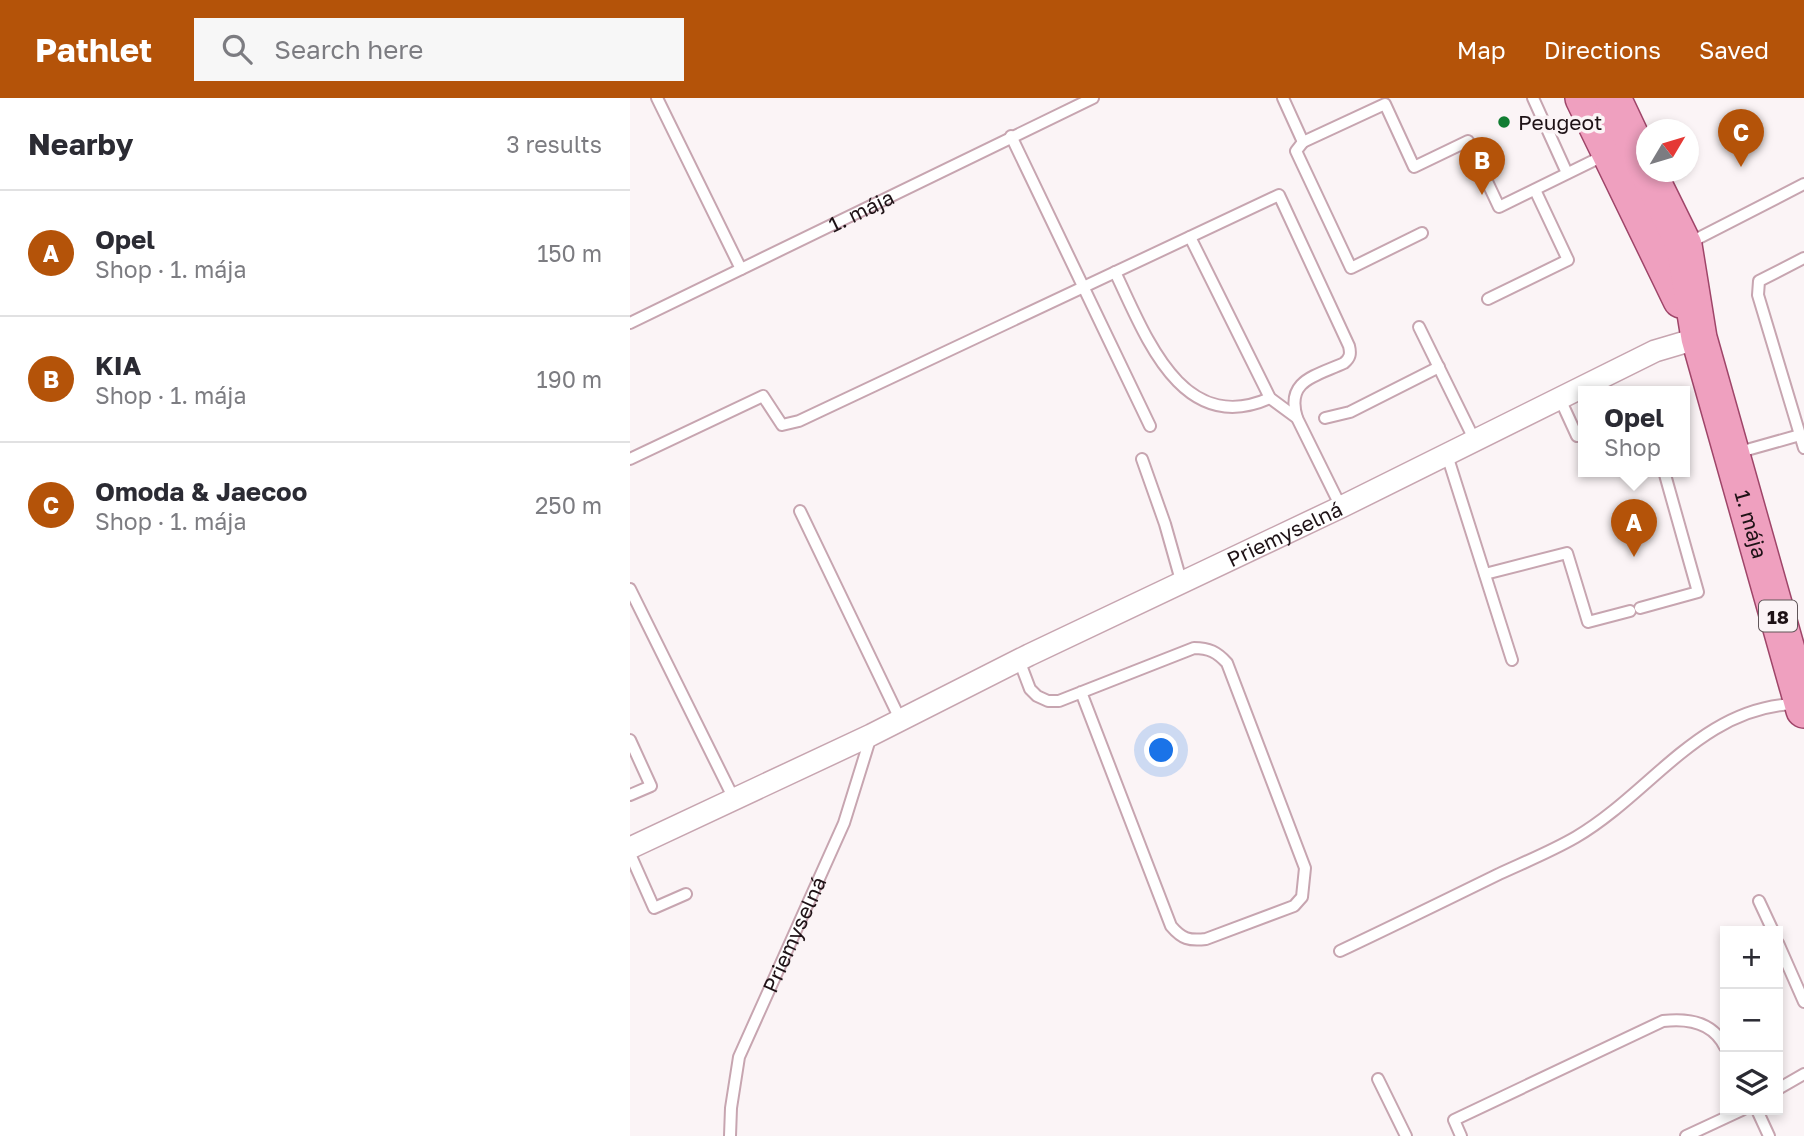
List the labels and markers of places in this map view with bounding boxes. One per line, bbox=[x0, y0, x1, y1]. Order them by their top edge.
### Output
place label: Peugeot bbox=[1518, 109, 1603, 135]
pin: C bbox=[1718, 109, 1764, 167]
marker: Peugeot bbox=[1496, 114, 1512, 130]
pin: B bbox=[1459, 137, 1505, 195]
pin: A bbox=[1611, 499, 1657, 557]

